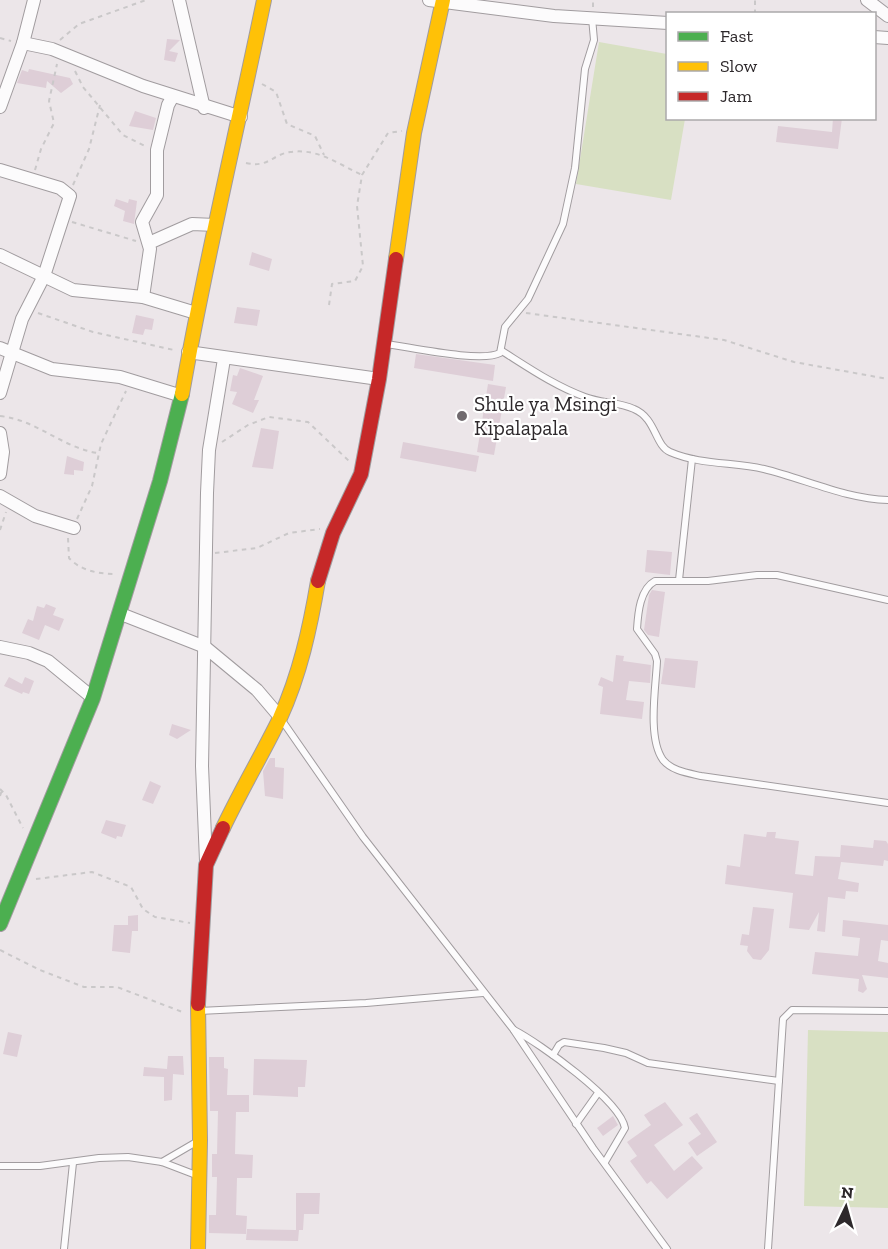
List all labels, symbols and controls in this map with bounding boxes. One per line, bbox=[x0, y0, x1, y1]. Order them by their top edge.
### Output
legend bbox=[666, 12, 876, 120]
text: Fast bbox=[720, 25, 753, 47]
text: Slow bbox=[720, 55, 757, 77]
text: Jam bbox=[720, 85, 752, 107]
place label: Shule ya Msingi Kipalapala bbox=[474, 391, 617, 440]
marker: Shule ya Msingi Kipalapala bbox=[455, 409, 469, 423]
north arrow bbox=[816, 1177, 876, 1237]
text: N bbox=[840, 1183, 854, 1203]

